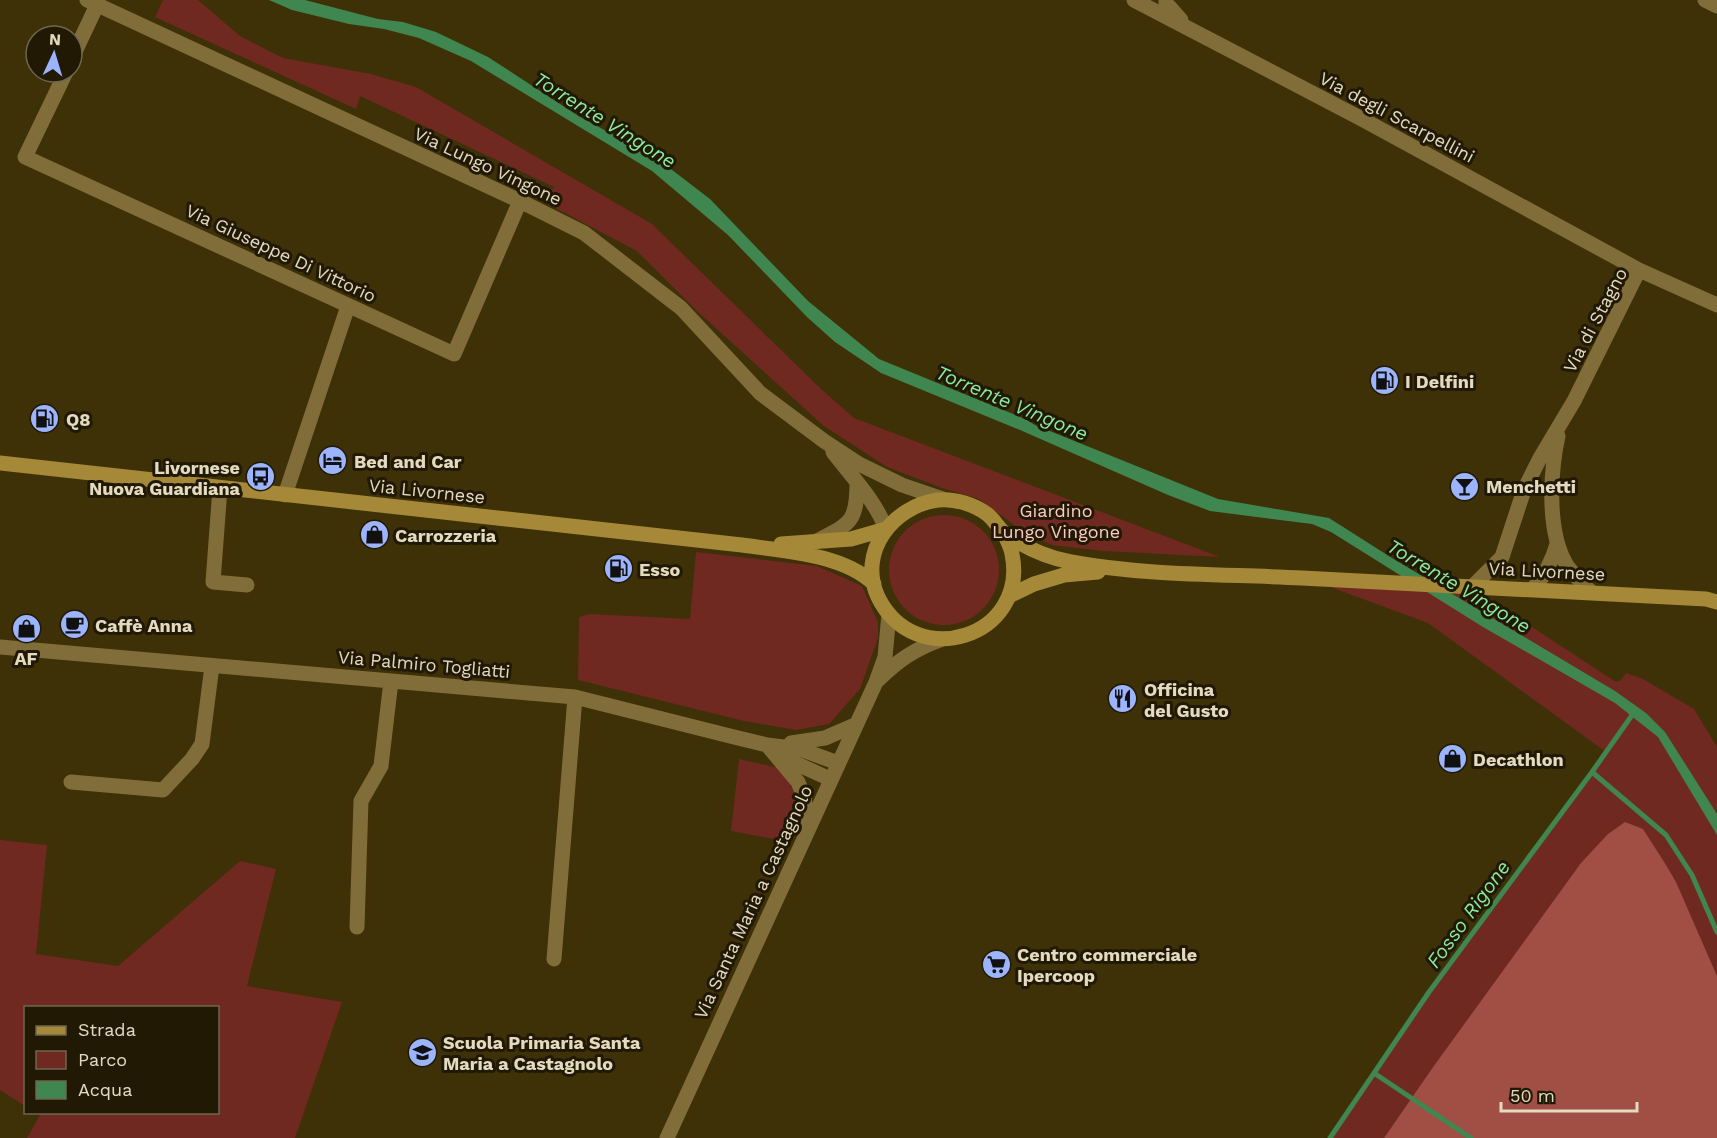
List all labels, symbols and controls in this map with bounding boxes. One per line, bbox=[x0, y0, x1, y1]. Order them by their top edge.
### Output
north arrow bbox=[24, 24, 84, 84]
text: N bbox=[48, 30, 62, 49]
water label: Torrente Vingone bbox=[529, 67, 681, 173]
street label: Via degli Scarpellini bbox=[1316, 67, 1478, 167]
street label: Via Lungo Vingone bbox=[411, 123, 565, 209]
street label: Via Giuseppe Di Vittorio bbox=[182, 200, 380, 306]
street label: Via di Stagno bbox=[1559, 264, 1631, 376]
water label: Torrente Vingone bbox=[932, 360, 1092, 446]
fuel station icon: I Delfini bbox=[1368, 365, 1400, 397]
place label: I Delfini bbox=[1405, 371, 1474, 392]
fuel station icon: Q8 bbox=[29, 403, 61, 435]
place label: Q8 bbox=[66, 409, 91, 430]
hotel icon: Bed and Car bbox=[317, 445, 349, 477]
place label: Bed and Car bbox=[354, 451, 462, 472]
place label: Livornese Nuova Guardiana bbox=[89, 457, 241, 499]
bus stop icon: Livornese Nuova Guardiana bbox=[245, 461, 277, 493]
bar icon: Menchetti bbox=[1449, 470, 1481, 502]
street label: Via Livornese bbox=[368, 474, 486, 508]
place label: Menchetti bbox=[1486, 476, 1576, 497]
park label: Giardino Lungo Vingone bbox=[992, 500, 1120, 542]
shop icon: Carrozzeria bbox=[358, 519, 390, 551]
place label: Carrozzeria bbox=[395, 525, 497, 546]
water label: Torrente Vingone bbox=[1383, 534, 1535, 638]
fuel station icon: Esso bbox=[602, 553, 634, 585]
street label: Via Livornese bbox=[1488, 557, 1606, 585]
place label: Esso bbox=[639, 559, 680, 580]
cafe icon: Caffè Anna bbox=[58, 609, 90, 641]
shop icon: AF bbox=[10, 613, 42, 645]
place label: Caffè Anna bbox=[95, 615, 193, 636]
street label: Via Palmiro Togliatti bbox=[337, 646, 511, 682]
place label: AF bbox=[14, 648, 38, 669]
place label: Officina del Gusto bbox=[1144, 679, 1229, 721]
restaurant icon: Officina del Gusto bbox=[1107, 683, 1139, 715]
shop icon: Decathlon bbox=[1436, 743, 1468, 775]
place label: Decathlon bbox=[1473, 749, 1564, 770]
street label: Via Santa Maria a Castagnolo bbox=[690, 782, 816, 1022]
water label: Fosso Rigone bbox=[1421, 856, 1515, 972]
place label: Centro commerciale Ipercoop bbox=[1017, 944, 1197, 986]
supermarket icon: Centro commerciale Ipercoop bbox=[980, 948, 1012, 980]
legend bbox=[24, 1006, 219, 1114]
text: Strada bbox=[78, 1019, 136, 1040]
place label: Scuola Primaria Santa Maria a Castagnolo bbox=[443, 1032, 641, 1074]
school or university icon: Scuola Primaria Santa Maria a Castagnolo bbox=[406, 1036, 438, 1068]
text: Parco bbox=[78, 1049, 127, 1070]
scale bar bbox=[1501, 1075, 1638, 1113]
text: Acqua bbox=[78, 1079, 132, 1100]
text: 50 m bbox=[1510, 1085, 1555, 1106]

